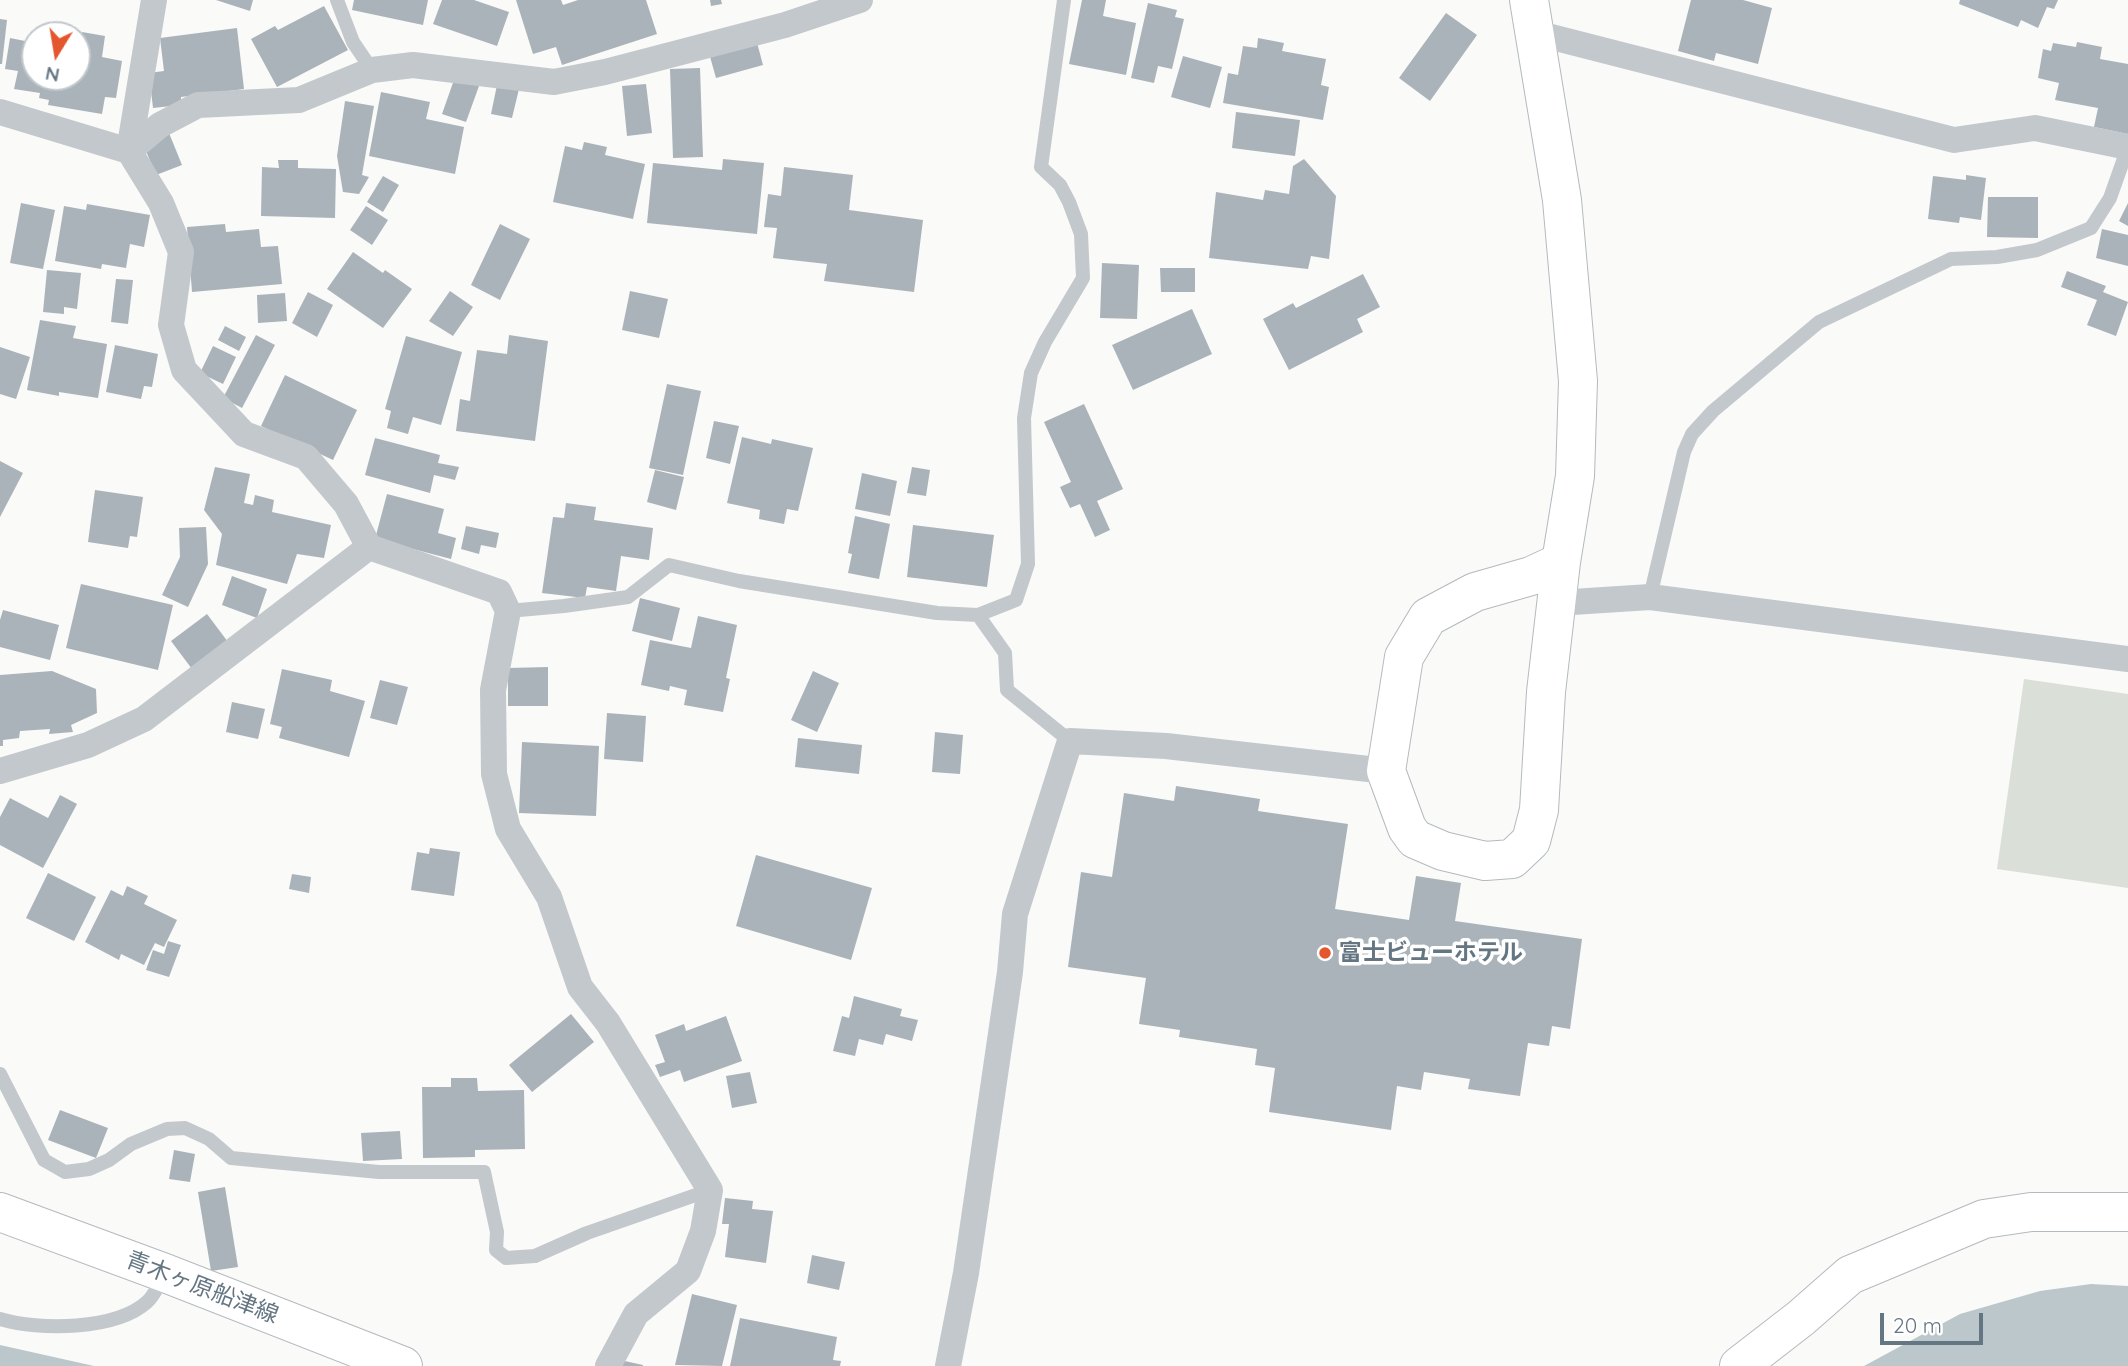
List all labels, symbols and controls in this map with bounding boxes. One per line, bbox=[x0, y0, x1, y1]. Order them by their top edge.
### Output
north arrow bbox=[21, 21, 91, 91]
text: N bbox=[43, 62, 62, 88]
place label: 富士ビューホテル bbox=[1339, 939, 1523, 967]
marker: 富士ビューホテル bbox=[1317, 945, 1333, 961]
street label: 青木ヶ原船津線 bbox=[122, 1246, 282, 1330]
scale bar bbox=[1883, 1300, 1986, 1344]
text: 20 m bbox=[1893, 1312, 1942, 1338]

